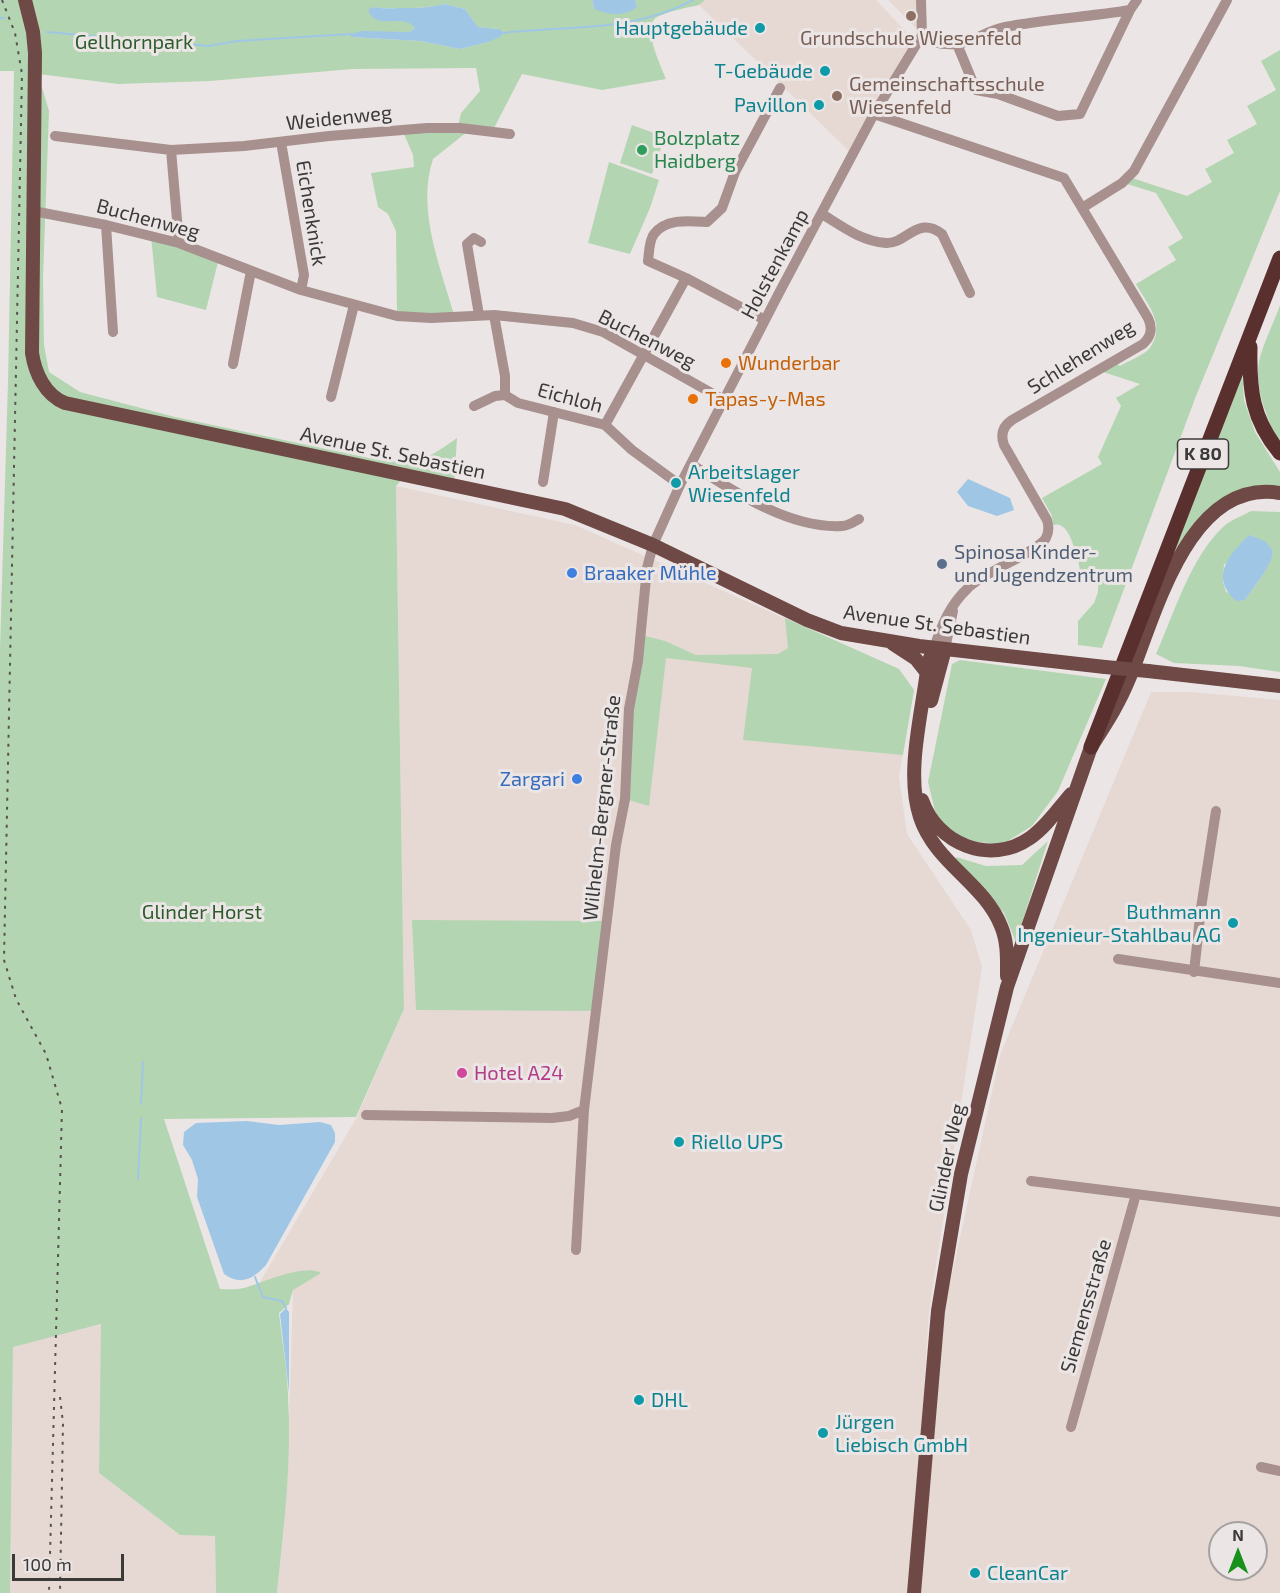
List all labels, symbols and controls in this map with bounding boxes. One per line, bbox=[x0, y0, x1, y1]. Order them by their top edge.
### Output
marker: Grundschule Wiesenfeld bbox=[904, 9, 918, 23]
place label: Hauptgebäude bbox=[615, 16, 748, 40]
marker: Hauptgebäude bbox=[753, 21, 767, 35]
place label: Grundschule Wiesenfeld bbox=[800, 26, 1022, 50]
park label: Gellhornpark bbox=[75, 30, 193, 54]
place label: T-Gebäude bbox=[714, 59, 813, 83]
marker: T-Gebäude bbox=[818, 64, 832, 78]
place label: Gemeinschaftsschule Wiesenfeld bbox=[849, 72, 1045, 119]
marker: Gemeinschaftsschule Wiesenfeld bbox=[830, 89, 844, 103]
place label: Pavillon bbox=[734, 93, 807, 117]
marker: Pavillon bbox=[812, 98, 826, 112]
street label: Weidenweg bbox=[285, 101, 393, 135]
place label: Bolzplatz Haidberg bbox=[654, 126, 740, 173]
marker: Bolzplatz Haidberg bbox=[635, 143, 649, 157]
street label: Eichenknick bbox=[291, 158, 331, 268]
street label: Buchenweg bbox=[94, 194, 202, 244]
street label: Holstenkamp bbox=[736, 205, 814, 323]
street label: Buchenweg bbox=[594, 304, 700, 374]
street label: Schlehenweg bbox=[1023, 315, 1139, 399]
place label: Wunderbar bbox=[738, 351, 840, 375]
marker: Wunderbar bbox=[719, 356, 733, 370]
street label: Eichloh bbox=[535, 378, 605, 418]
place label: Tapas-y-Mas bbox=[705, 387, 826, 411]
marker: Tapas-y-Mas bbox=[686, 392, 700, 406]
street label: Avenue St. Sebastien bbox=[298, 422, 488, 484]
road number: K 80 bbox=[1178, 439, 1228, 469]
place label: Arbeitslager Wiesenfeld bbox=[688, 460, 800, 507]
marker: Arbeitslager Wiesenfeld bbox=[669, 476, 683, 490]
place label: Spinosa Kinder- und Jugendzentrum bbox=[954, 540, 1133, 587]
marker: Spinosa Kinder- und Jugendzentrum bbox=[935, 557, 949, 571]
place label: Braaker Mühle bbox=[584, 561, 717, 585]
marker: Braaker Mühle bbox=[565, 566, 579, 580]
street label: Avenue St. Sebastien bbox=[842, 600, 1032, 650]
street label: Wilhelm-Bergner-Straße bbox=[578, 694, 626, 922]
place label: Zargari bbox=[500, 767, 565, 791]
marker: Zargari bbox=[570, 772, 584, 786]
park label: Glinder Horst bbox=[142, 900, 262, 924]
place label: Buthmann Ingenieur-Stahlbau AG bbox=[1017, 900, 1221, 947]
marker: Buthmann Ingenieur-Stahlbau AG bbox=[1226, 916, 1240, 930]
place label: Hotel A24 bbox=[474, 1061, 563, 1085]
marker: Hotel A24 bbox=[455, 1066, 469, 1080]
street label: Glinder Weg bbox=[924, 1102, 970, 1214]
place label: Riello UPS bbox=[691, 1130, 783, 1154]
marker: Riello UPS bbox=[672, 1135, 686, 1149]
street label: Siemensstraße bbox=[1055, 1236, 1117, 1376]
place label: DHL bbox=[651, 1388, 688, 1412]
marker: DHL bbox=[632, 1393, 646, 1407]
place label: Jürgen Liebisch GmbH bbox=[835, 1410, 968, 1457]
marker: Jürgen Liebisch GmbH bbox=[816, 1426, 830, 1440]
north arrow bbox=[1208, 1521, 1268, 1581]
text: N bbox=[1232, 1525, 1244, 1544]
scale bar bbox=[15, 1542, 128, 1580]
text: 100 m bbox=[23, 1553, 72, 1575]
place label: CleanCar bbox=[987, 1561, 1068, 1585]
marker: CleanCar bbox=[968, 1566, 982, 1580]

